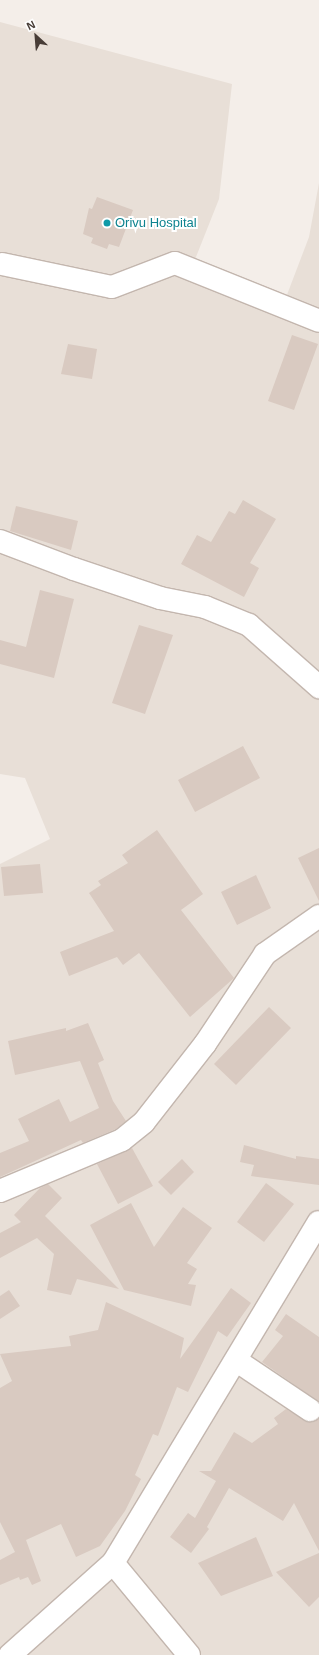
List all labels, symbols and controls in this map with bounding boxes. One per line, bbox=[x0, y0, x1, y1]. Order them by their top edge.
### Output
north arrow bbox=[16, 16, 56, 56]
text: N bbox=[25, 18, 37, 32]
place label: Orivu Hospital bbox=[115, 215, 197, 231]
marker: Orivu Hospital bbox=[102, 218, 112, 228]

